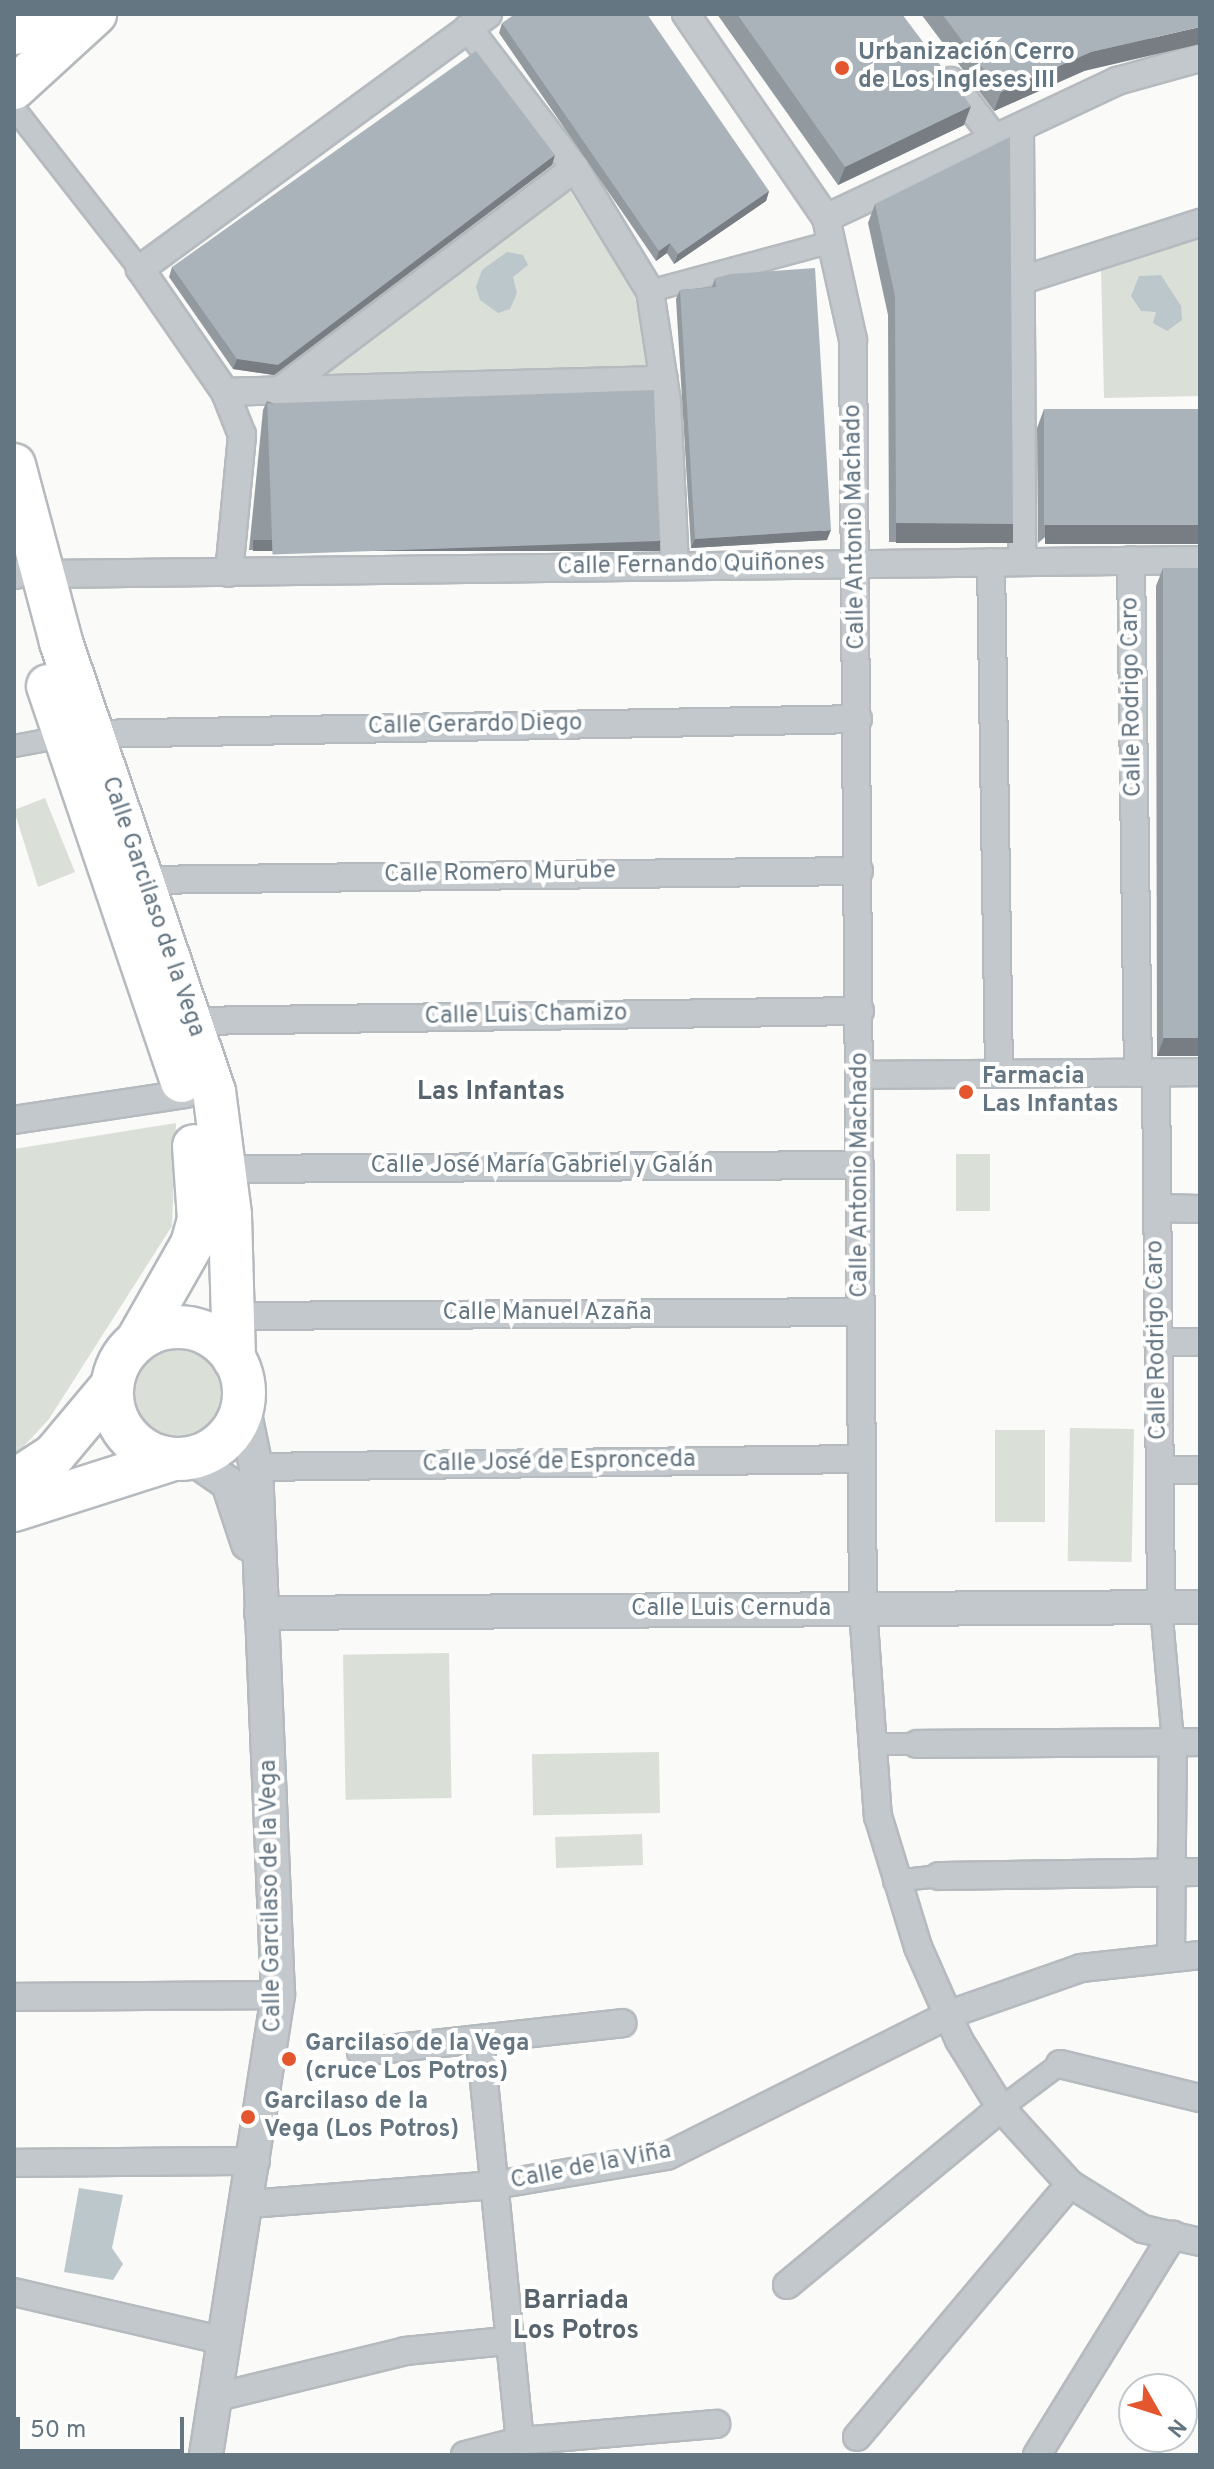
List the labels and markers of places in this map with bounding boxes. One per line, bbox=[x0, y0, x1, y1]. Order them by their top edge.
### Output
place label: Urbanización Cerro de Los Ingleses III bbox=[858, 40, 1075, 96]
marker: Urbanización Cerro de Los Ingleses III bbox=[833, 59, 851, 77]
place label: Farmacia Las Infantas bbox=[982, 1064, 1119, 1120]
marker: Farmacia Las Infantas bbox=[957, 1083, 975, 1101]
place label: Garcilaso de la Vega (cruce Los Potros) bbox=[305, 2031, 530, 2087]
marker: Garcilaso de la Vega (cruce Los Potros) bbox=[280, 2050, 298, 2068]
place label: Garcilaso de la Vega (Los Potros) bbox=[264, 2089, 459, 2145]
marker: Garcilaso de la Vega (Los Potros) bbox=[239, 2108, 257, 2126]

